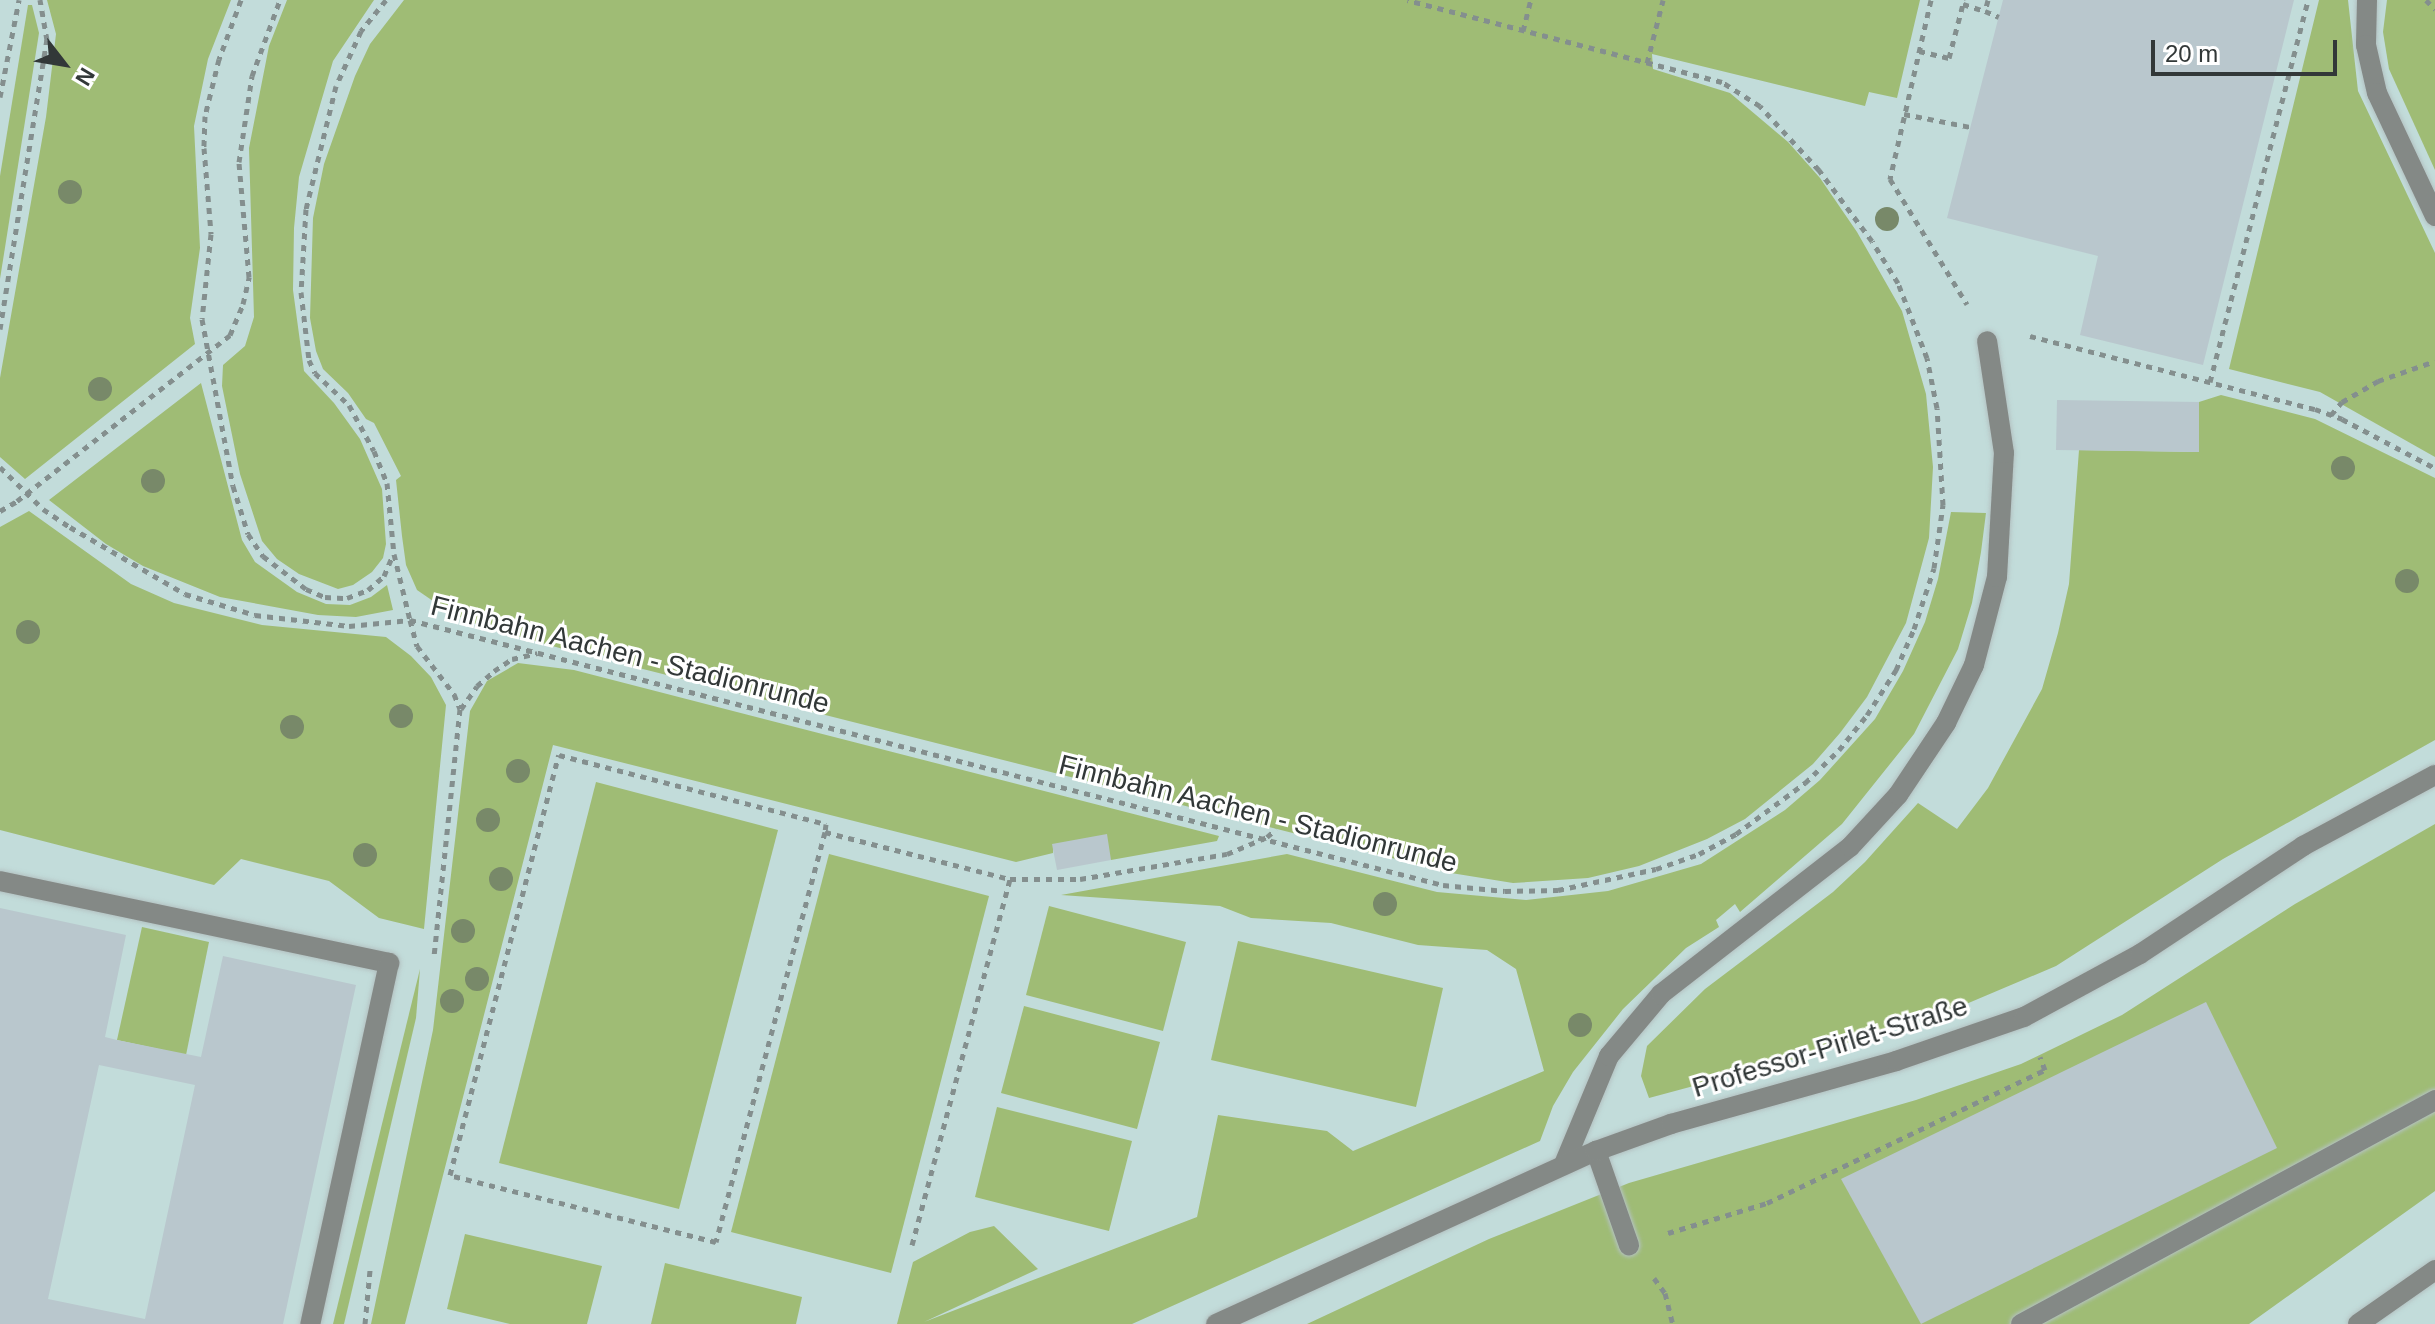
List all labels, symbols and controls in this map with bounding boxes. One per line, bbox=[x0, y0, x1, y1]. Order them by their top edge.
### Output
north arrow bbox=[24, 24, 104, 104]
scale bar bbox=[2155, 24, 2341, 74]
text: 20 m bbox=[2165, 40, 2218, 67]
text: N bbox=[70, 63, 100, 90]
street label: Finnbahn Aachen - Stadionrunde bbox=[427, 589, 833, 721]
street label: Finnbahn Aachen - Stadionrunde bbox=[1055, 748, 1461, 880]
street label: Professor-Pirlet-Straße bbox=[1688, 989, 1972, 1105]

